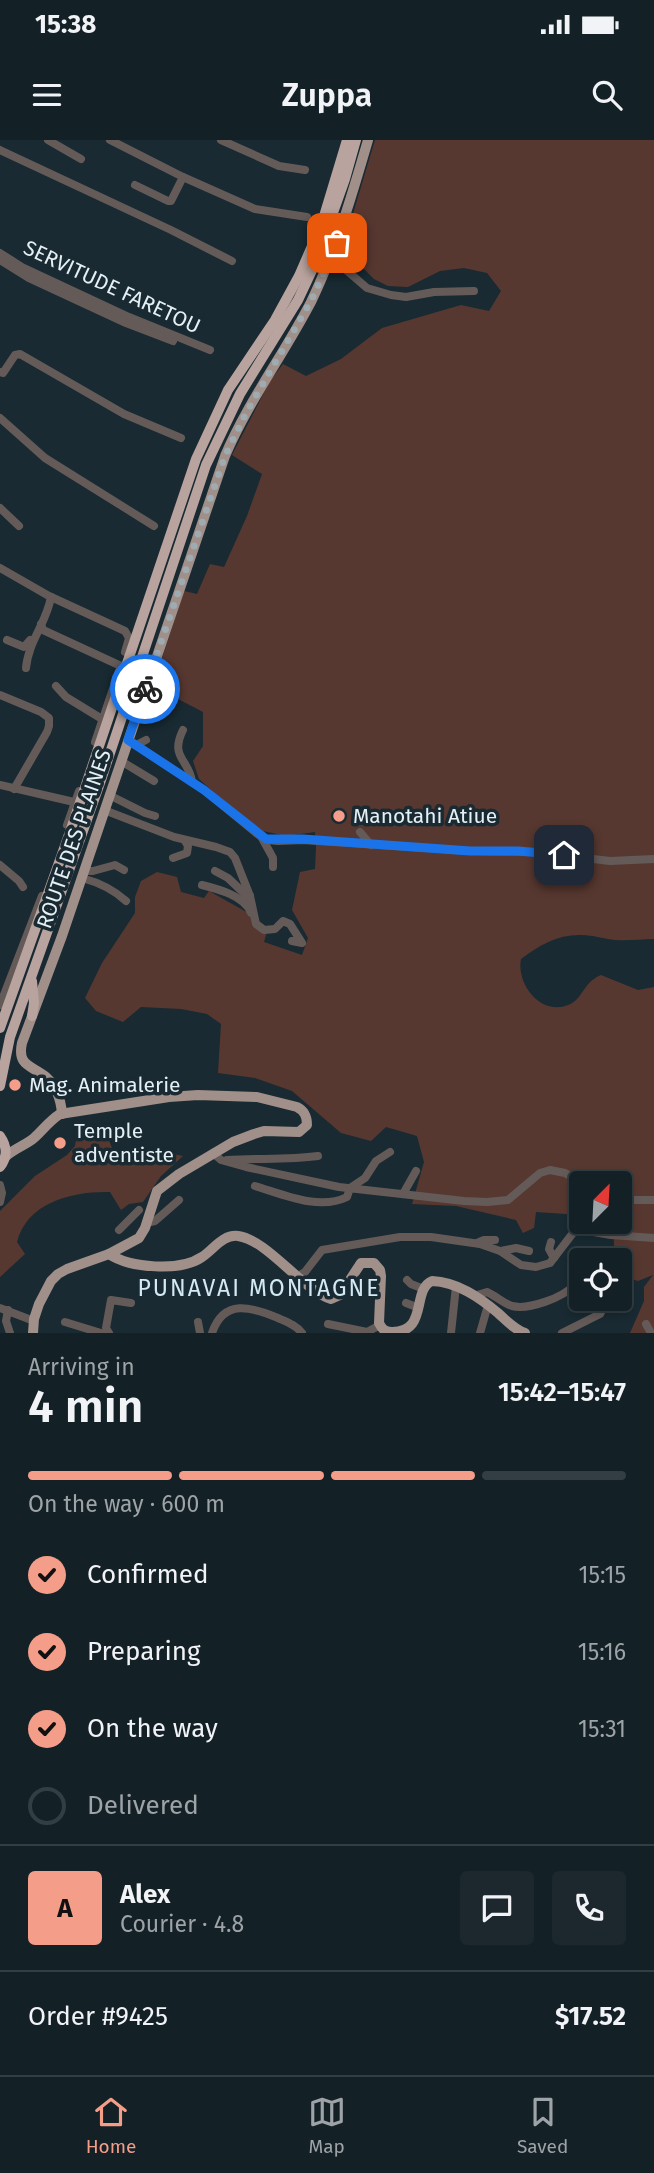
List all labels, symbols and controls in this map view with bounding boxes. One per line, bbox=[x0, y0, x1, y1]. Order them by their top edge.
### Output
text: 15:38 bbox=[35, 9, 96, 40]
icon: menu bbox=[28, 76, 66, 114]
text: Zuppa bbox=[282, 76, 372, 114]
icon: search bbox=[588, 76, 626, 114]
pin bbox=[307, 213, 367, 273]
icon: bag bbox=[318, 224, 356, 262]
street label: SERVITUDE FARETOU bbox=[20, 235, 204, 339]
courier bbox=[110, 654, 180, 724]
icon: bike bbox=[126, 670, 164, 708]
street label: ROUTE DES PLAINES bbox=[31, 746, 117, 932]
place label: Manotahi Atiue bbox=[353, 803, 497, 829]
marker: Manotahi Atiue bbox=[331, 808, 347, 824]
pin bbox=[534, 825, 594, 885]
icon: home bbox=[545, 836, 583, 874]
place label: Mag. Animalerie bbox=[29, 1072, 181, 1098]
marker: Mag. Animalerie bbox=[7, 1077, 23, 1093]
place label: Temple adventiste bbox=[74, 1118, 174, 1168]
marker: Temple adventiste bbox=[52, 1135, 68, 1151]
north arrow bbox=[569, 1171, 632, 1234]
map controls bbox=[569, 1171, 632, 1311]
button: locate bbox=[569, 1248, 632, 1311]
district label: PUNAVAI MONTAGNE bbox=[137, 1274, 381, 1302]
text: Arriving in bbox=[28, 1353, 135, 1381]
text: 15:42–15:47 bbox=[498, 1377, 626, 1408]
text: 4 min bbox=[28, 1379, 143, 1434]
text: On the way · 600 m bbox=[28, 1490, 225, 1518]
icon: check bbox=[28, 1556, 66, 1594]
text: Confirmed bbox=[87, 1559, 208, 1590]
text: 15:15 bbox=[578, 1561, 626, 1589]
icon: check bbox=[28, 1633, 66, 1671]
text: Preparing bbox=[87, 1636, 200, 1667]
text: 15:16 bbox=[578, 1638, 626, 1666]
icon: check bbox=[28, 1710, 66, 1748]
text: On the way bbox=[87, 1713, 218, 1744]
text: 15:31 bbox=[578, 1715, 626, 1743]
text: Delivered bbox=[87, 1790, 199, 1821]
button: chat bbox=[460, 1871, 534, 1945]
button: phone bbox=[552, 1871, 626, 1945]
text: Alex bbox=[120, 1879, 170, 1910]
text: A bbox=[57, 1893, 73, 1924]
text: Courier · 4.8 bbox=[120, 1910, 244, 1938]
text: Order #9425 bbox=[28, 2001, 168, 2032]
text: $17.52 bbox=[555, 2001, 626, 2032]
tab: Home bbox=[86, 2093, 136, 2158]
tab: Map bbox=[308, 2093, 346, 2158]
tab: Saved bbox=[517, 2093, 568, 2158]

